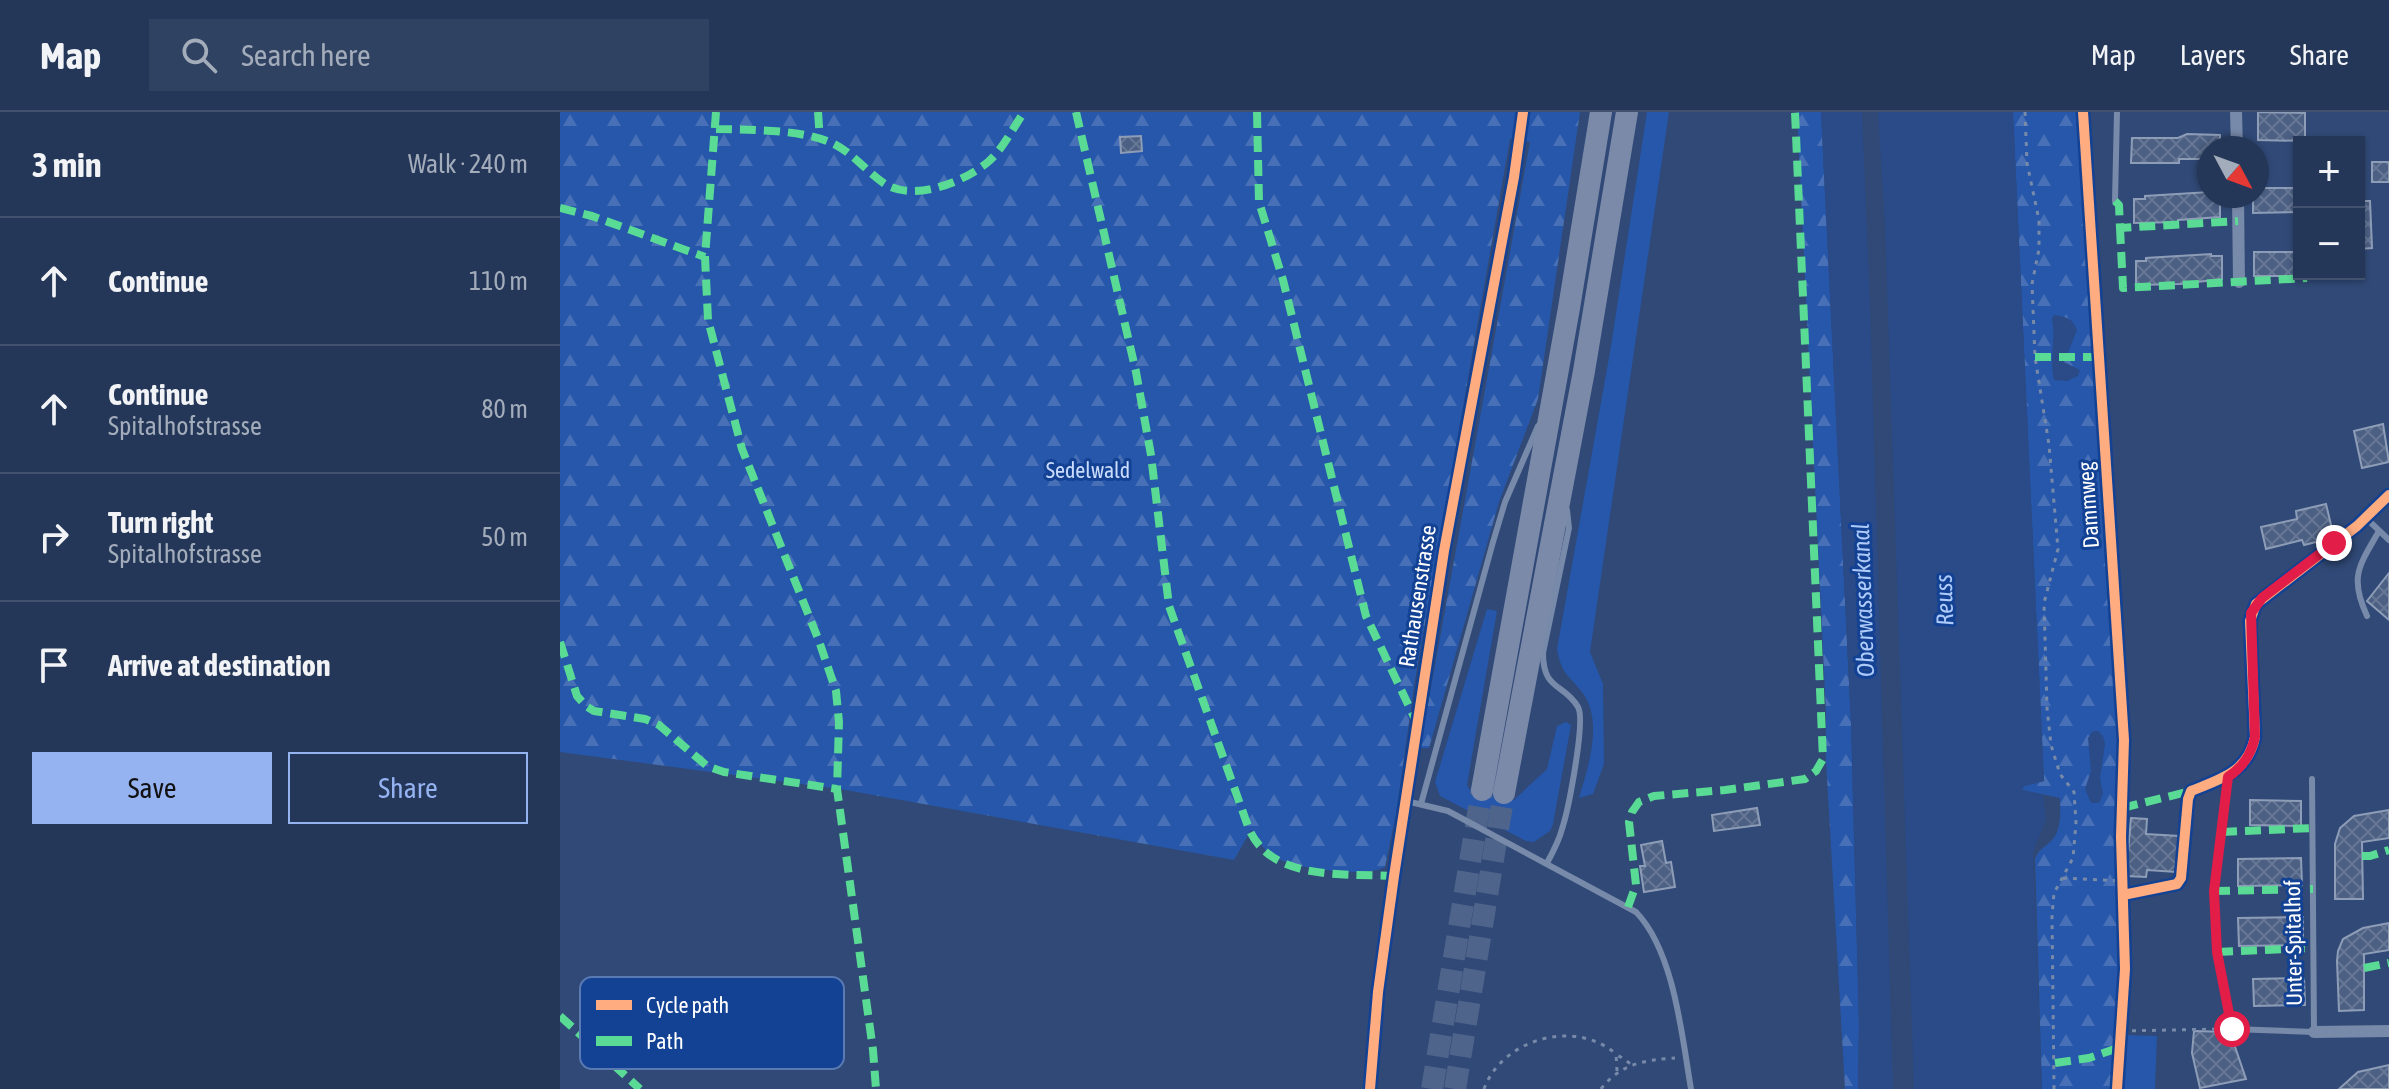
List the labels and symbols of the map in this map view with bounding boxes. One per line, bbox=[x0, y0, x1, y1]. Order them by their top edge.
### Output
north arrow bbox=[2197, 136, 2269, 208]
park label: Sedelwald bbox=[1046, 457, 1130, 483]
street label: Dammweg bbox=[2072, 460, 2104, 549]
street label: Rathausenstrasse bbox=[1393, 523, 1441, 669]
water label: Oberwasserkanal bbox=[1847, 523, 1879, 677]
route end bbox=[2316, 525, 2352, 561]
water label: Reuss bbox=[1930, 574, 1958, 626]
street label: Unter-Spitalhof bbox=[2279, 880, 2307, 1006]
legend bbox=[580, 977, 844, 1069]
text: Cycle path bbox=[646, 992, 729, 1018]
route start bbox=[2214, 1011, 2250, 1047]
text: Path bbox=[646, 1028, 684, 1054]

